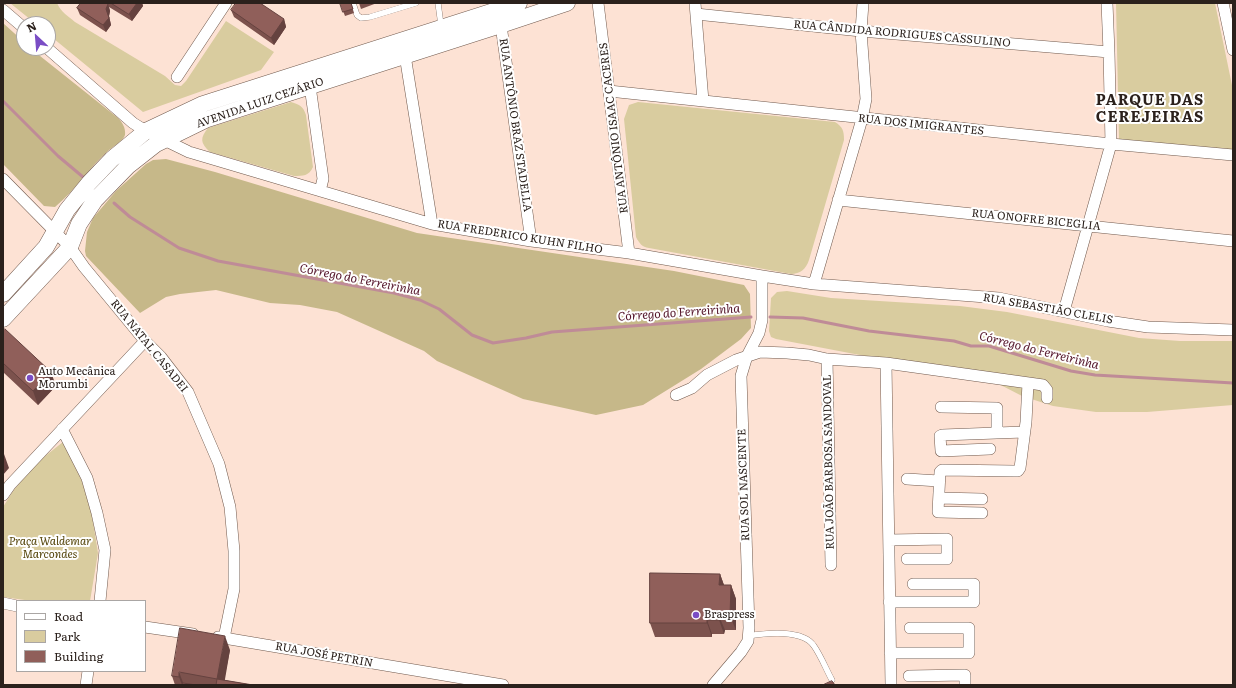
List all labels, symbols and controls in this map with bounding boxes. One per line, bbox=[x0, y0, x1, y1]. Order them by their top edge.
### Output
north arrow bbox=[16, 16, 56, 56]
text: N bbox=[24, 17, 39, 35]
street label: RUA CÂNDIDA RODRIGUES CASSULINO bbox=[793, 18, 1011, 50]
street label: RUA ANTÔNIO BRAZ STADELLA bbox=[496, 37, 534, 213]
street label: RUA ANTÔNIO ISAAC CACERES bbox=[597, 42, 631, 214]
street label: AVENIDA LUIZ CEZÁRIO bbox=[195, 75, 325, 131]
district label: PARQUE DAS CEREJEIRAS bbox=[1096, 92, 1204, 127]
street label: RUA DOS IMIGRANTES bbox=[857, 112, 985, 138]
street label: RUA ONOFRE BICEGLIA bbox=[971, 207, 1101, 233]
street label: RUA FREDERICO KUHN FILHO bbox=[437, 217, 603, 257]
water label: Córrego do Ferreirinha bbox=[298, 261, 422, 299]
street label: RUA SEBASTIÃO CLELIS bbox=[982, 291, 1114, 327]
street label: RUA NATAL CASADEI bbox=[108, 297, 190, 395]
water label: Córrego do Ferreirinha bbox=[617, 302, 741, 324]
water label: Córrego do Ferreirinha bbox=[978, 329, 1100, 373]
place label: Auto Mecânica Morumbi bbox=[38, 365, 116, 391]
marker: Auto Mecânica Morumbi bbox=[25, 373, 35, 383]
street label: RUA JOÃO BARBOSA SANDOVAL bbox=[821, 374, 837, 550]
street label: RUA SOL NASCENTE bbox=[735, 429, 753, 541]
park label: Praça Waldemar Marcondes bbox=[9, 535, 91, 561]
legend bbox=[16, 600, 146, 672]
text: Road bbox=[54, 607, 83, 625]
place label: Braspress bbox=[704, 608, 755, 622]
marker: Braspress bbox=[691, 610, 701, 620]
text: Park bbox=[54, 627, 80, 645]
street label: RUA JOSÉ PETRIN bbox=[274, 640, 374, 670]
text: Building bbox=[54, 647, 103, 665]

